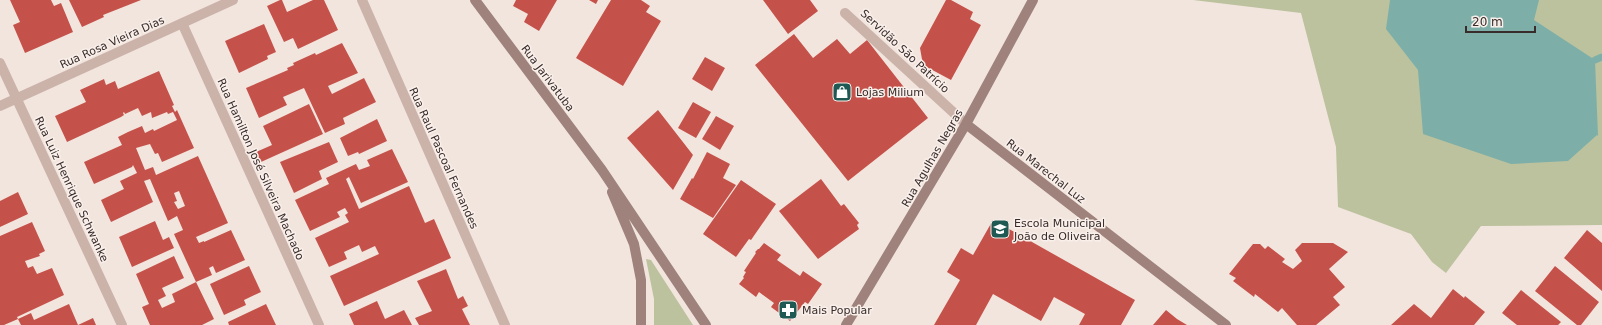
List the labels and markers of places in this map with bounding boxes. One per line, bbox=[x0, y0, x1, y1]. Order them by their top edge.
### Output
shop icon: Lojas Milium bbox=[831, 81, 853, 103]
place label: Lojas Milium bbox=[856, 86, 924, 99]
place label: Escola Municipal João de Oliveira bbox=[1013, 217, 1105, 243]
school or university icon: Escola Municipal João de Oliveira bbox=[989, 218, 1011, 240]
pharmacy icon: Mais Popular bbox=[777, 299, 799, 321]
place label: Mais Popular bbox=[802, 304, 872, 317]

